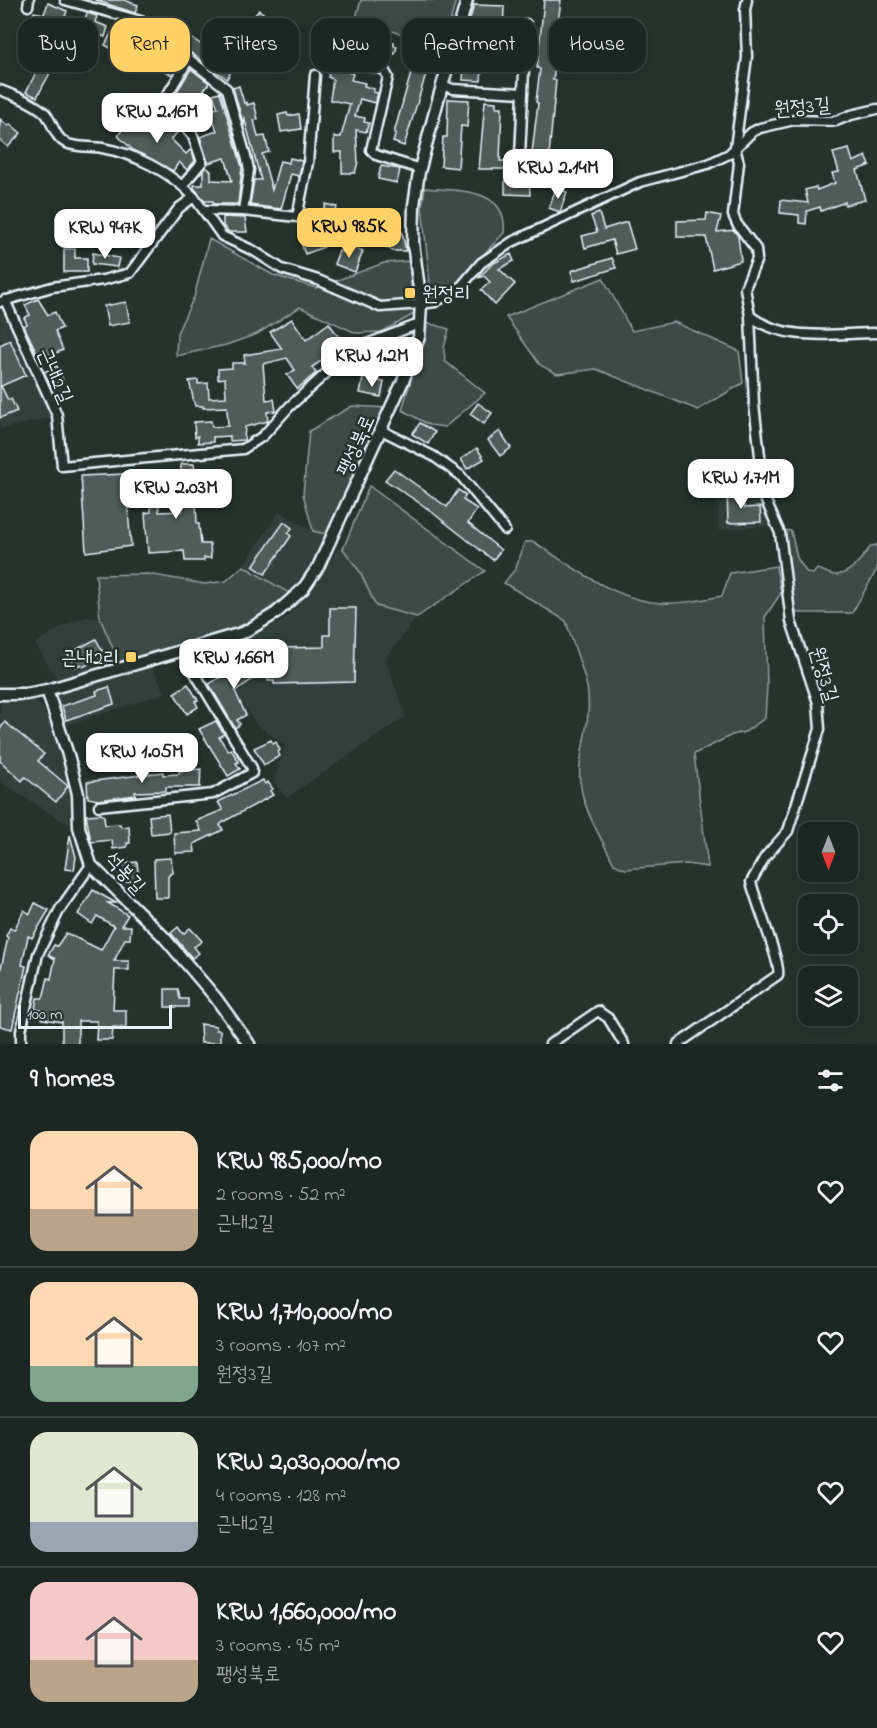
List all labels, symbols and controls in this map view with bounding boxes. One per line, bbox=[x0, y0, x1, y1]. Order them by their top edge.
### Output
chip: Buy bbox=[18, 18, 98, 72]
chip: Rent bbox=[110, 18, 190, 72]
chip: Filters bbox=[202, 18, 299, 72]
chip: New bbox=[311, 18, 390, 72]
chip: Apartment bbox=[402, 18, 537, 72]
chip: House bbox=[549, 18, 646, 72]
street label: 원정3길 bbox=[773, 92, 832, 125]
pin: KRW 2.16M bbox=[88, 93, 226, 144]
text: KRW 2.16M bbox=[116, 98, 198, 127]
pin: KRW 2.14M bbox=[489, 149, 627, 200]
text: KRW 2.14M bbox=[517, 154, 599, 183]
pin: KRW 985K bbox=[287, 208, 411, 259]
pin: KRW 947K bbox=[43, 209, 167, 260]
text: KRW 985K bbox=[311, 213, 387, 242]
text: KRW 947K bbox=[68, 214, 142, 243]
place label: 원정리 bbox=[422, 281, 470, 310]
marker: 원정리 bbox=[403, 286, 417, 300]
pin: KRW 1.2M bbox=[310, 337, 434, 388]
text: KRW 1.2M bbox=[335, 342, 409, 371]
street label: 근내2길 bbox=[29, 344, 79, 409]
street label: 팽성북로 bbox=[331, 411, 384, 481]
pin: KRW 1.71M bbox=[672, 459, 810, 510]
text: KRW 1.71M bbox=[702, 464, 780, 493]
pin: KRW 2.03M bbox=[107, 469, 245, 520]
text: KRW 2.03M bbox=[134, 474, 218, 503]
pin: KRW 1.66M bbox=[165, 639, 303, 690]
text: KRW 1.66M bbox=[193, 644, 275, 673]
street label: 원정3길 bbox=[801, 644, 844, 706]
place label: 근내2리 bbox=[61, 645, 119, 674]
marker: 근내2리 bbox=[124, 650, 138, 664]
pin: KRW 1.05M bbox=[73, 733, 211, 784]
text: KRW 1.05M bbox=[100, 738, 184, 767]
north arrow bbox=[798, 822, 858, 882]
map controls bbox=[798, 822, 858, 1026]
street label: 석봉길 bbox=[97, 846, 151, 901]
button: locate bbox=[798, 894, 858, 954]
button: layers bbox=[798, 966, 858, 1026]
scale bar bbox=[18, 1002, 172, 1030]
text: 100 m bbox=[27, 1003, 62, 1027]
text: 9 homes bbox=[30, 1061, 115, 1099]
icon: filters bbox=[814, 1064, 847, 1097]
text: KRW 985,000/mo bbox=[216, 1143, 382, 1181]
icon: home bbox=[78, 1155, 150, 1227]
icon: heart bbox=[814, 1175, 847, 1208]
text: 2 rooms · 52 m² bbox=[216, 1181, 346, 1210]
text: 근내2길 bbox=[216, 1210, 274, 1239]
text: KRW 1,710,000/mo bbox=[216, 1294, 393, 1332]
icon: home bbox=[78, 1306, 150, 1378]
icon: heart bbox=[814, 1326, 847, 1359]
text: 3 rooms · 107 m² bbox=[216, 1332, 346, 1361]
text: 원정3길 bbox=[216, 1361, 273, 1390]
text: KRW 2,030,000/mo bbox=[216, 1444, 400, 1482]
icon: home bbox=[78, 1456, 150, 1528]
icon: heart bbox=[814, 1476, 847, 1509]
text: 4 rooms · 128 m² bbox=[216, 1482, 346, 1511]
text: 근내2길 bbox=[216, 1511, 274, 1540]
text: KRW 1,660,000/mo bbox=[216, 1594, 396, 1632]
icon: home bbox=[78, 1606, 150, 1678]
icon: heart bbox=[814, 1626, 847, 1659]
text: 3 rooms · 95 m² bbox=[216, 1632, 340, 1661]
text: 팽성북로 bbox=[216, 1661, 280, 1690]

